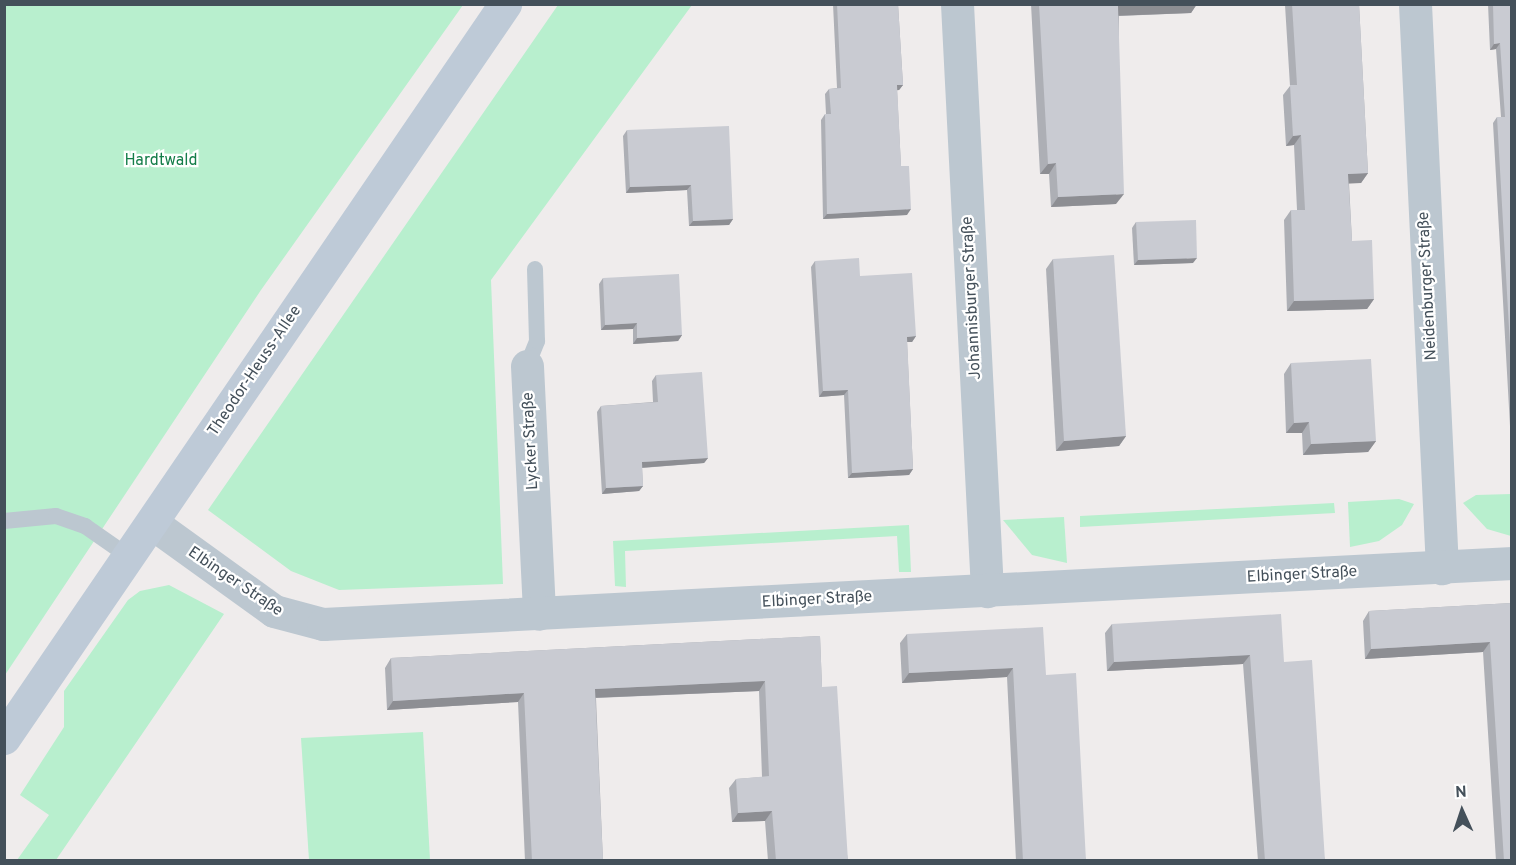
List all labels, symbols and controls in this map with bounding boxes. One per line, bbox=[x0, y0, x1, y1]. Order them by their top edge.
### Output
park label: Hardtwald bbox=[125, 151, 197, 171]
street label: Neidenburger Straße bbox=[1415, 211, 1441, 361]
street label: Johannisburger Straße bbox=[958, 216, 986, 380]
street label: Theodor-Heuss-Allee bbox=[204, 302, 306, 440]
street label: Lycker Straße bbox=[519, 392, 543, 490]
street label: Elbinger Straße bbox=[184, 543, 286, 621]
street label: Elbinger Straße bbox=[1246, 563, 1358, 587]
street label: Elbinger Straße bbox=[761, 588, 873, 612]
north arrow bbox=[1432, 781, 1492, 841]
text: N bbox=[1455, 783, 1467, 803]

